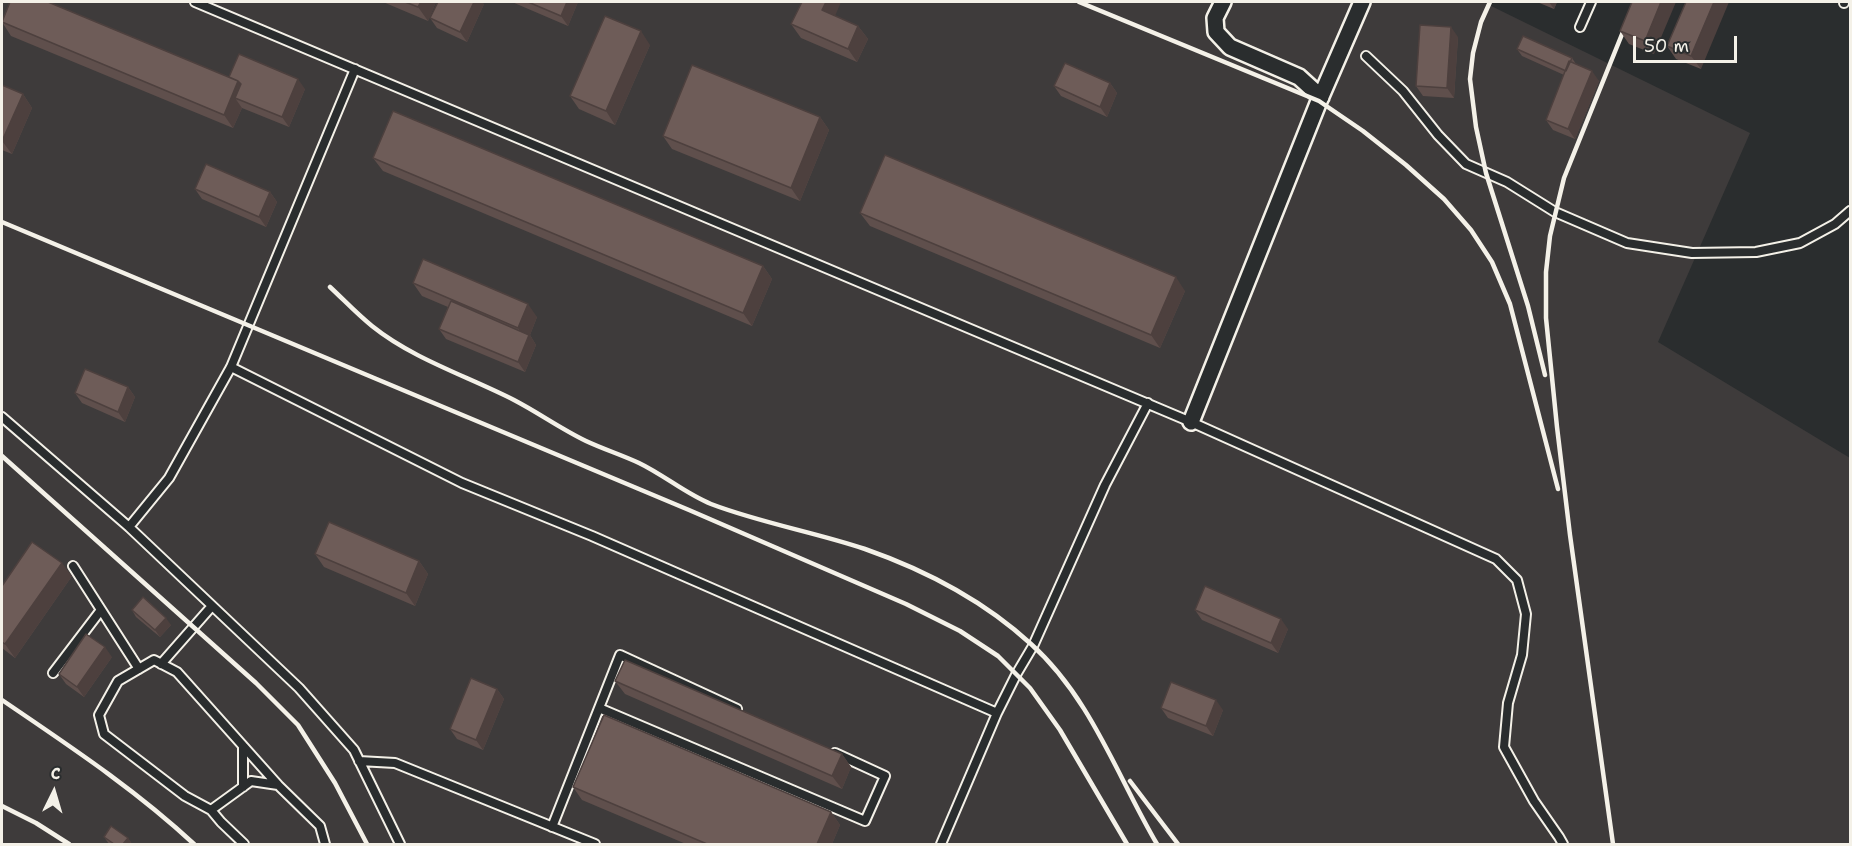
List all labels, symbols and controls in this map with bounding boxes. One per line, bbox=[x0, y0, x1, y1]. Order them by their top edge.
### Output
scale bar bbox=[1636, 24, 1740, 62]
text: 50 m bbox=[1644, 34, 1689, 58]
north arrow bbox=[24, 762, 84, 822]
text: С bbox=[50, 763, 61, 784]

